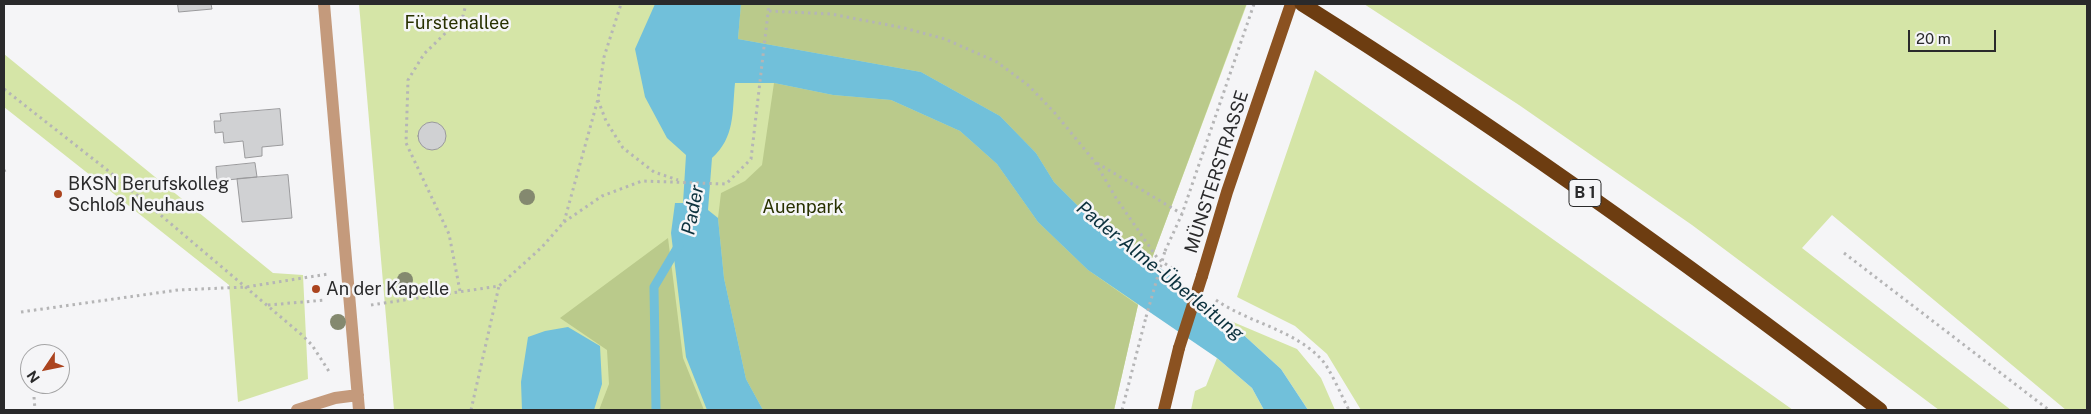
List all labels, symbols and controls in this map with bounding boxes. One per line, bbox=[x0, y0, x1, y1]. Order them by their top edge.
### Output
park label: Fürstenallee bbox=[405, 12, 509, 34]
scale bar bbox=[1911, 20, 1998, 52]
text: 20 m bbox=[1916, 30, 1951, 47]
street label: MÜNSTERSTRASSE bbox=[1180, 88, 1254, 256]
place label: BKSN Berufskolleg Schloß Neuhaus bbox=[68, 173, 229, 215]
road number: B 1 bbox=[1569, 180, 1601, 207]
water label: Pader bbox=[677, 183, 709, 237]
marker: BKSN Berufskolleg Schloß Neuhaus bbox=[52, 188, 64, 200]
park label: Auenpark bbox=[762, 196, 844, 218]
water label: Pader-Alme-Überleitung bbox=[1072, 197, 1248, 345]
place label: An der Kapelle bbox=[326, 278, 449, 300]
marker: An der Kapelle bbox=[310, 283, 322, 295]
north arrow bbox=[20, 344, 70, 394]
text: N bbox=[24, 368, 43, 386]

